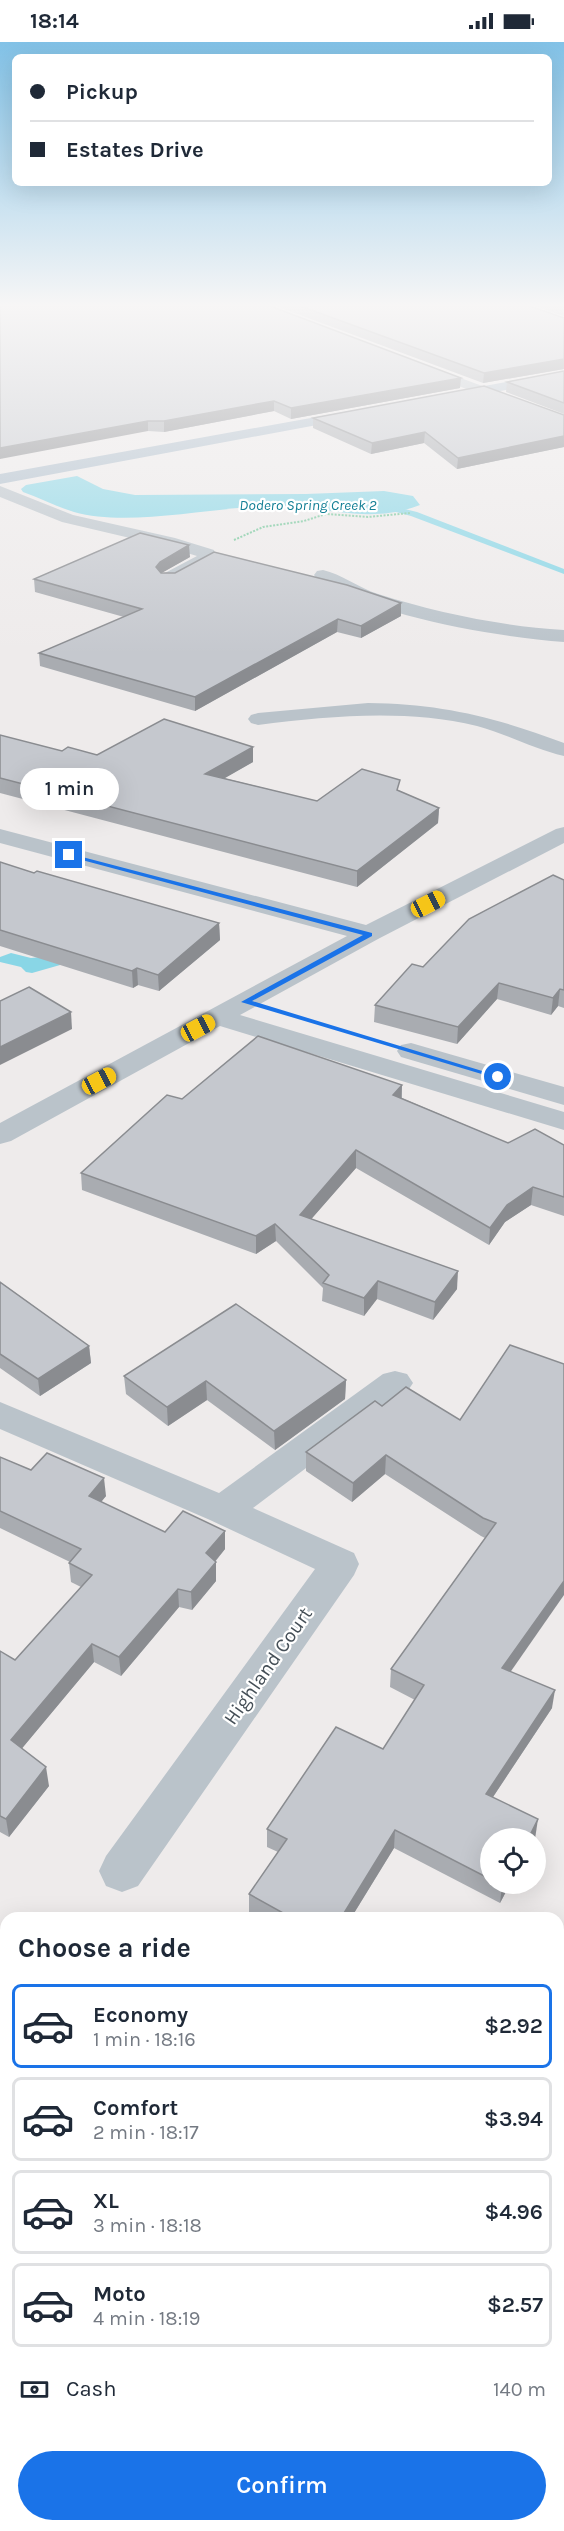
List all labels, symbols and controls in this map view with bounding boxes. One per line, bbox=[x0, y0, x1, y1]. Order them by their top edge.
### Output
text: 18:14 bbox=[30, 8, 79, 34]
text: Pickup bbox=[66, 79, 138, 105]
text: Estates Drive bbox=[66, 137, 204, 163]
water label: Dodero Spring Creek 2 bbox=[239, 496, 377, 514]
callout: 1 min bbox=[20, 768, 118, 810]
text: 1 min bbox=[45, 777, 94, 800]
route end bbox=[55, 841, 82, 868]
car bbox=[408, 888, 448, 920]
car bbox=[178, 1012, 218, 1044]
route start bbox=[484, 1063, 511, 1090]
car bbox=[79, 1065, 119, 1097]
street label: Highland Court bbox=[219, 1602, 317, 1729]
map controls bbox=[480, 1828, 546, 1894]
button: locate bbox=[480, 1828, 546, 1894]
text: Choose a ride bbox=[18, 1932, 191, 1964]
icon: car bbox=[21, 1999, 75, 2053]
text: Economy bbox=[93, 2002, 188, 2028]
text: $2.92 bbox=[484, 2013, 543, 2039]
text: 1 min · 18:16 bbox=[93, 2028, 196, 2051]
icon: car bbox=[21, 2092, 75, 2146]
text: Comfort bbox=[93, 2095, 178, 2121]
text: $3.94 bbox=[484, 2106, 543, 2132]
text: 2 min · 18:17 bbox=[93, 2121, 199, 2144]
icon: car bbox=[21, 2185, 75, 2239]
text: XL bbox=[93, 2188, 119, 2214]
text: $4.96 bbox=[484, 2199, 543, 2225]
text: 3 min · 18:18 bbox=[93, 2214, 202, 2237]
icon: car bbox=[21, 2278, 75, 2332]
text: Moto bbox=[93, 2281, 146, 2307]
text: $2.57 bbox=[487, 2292, 543, 2318]
text: 4 min · 18:19 bbox=[93, 2307, 200, 2330]
icon: cash bbox=[18, 2373, 51, 2406]
text: Cash bbox=[66, 2376, 116, 2402]
text: 140 m bbox=[493, 2378, 546, 2401]
button: Confirm bbox=[18, 2451, 546, 2520]

